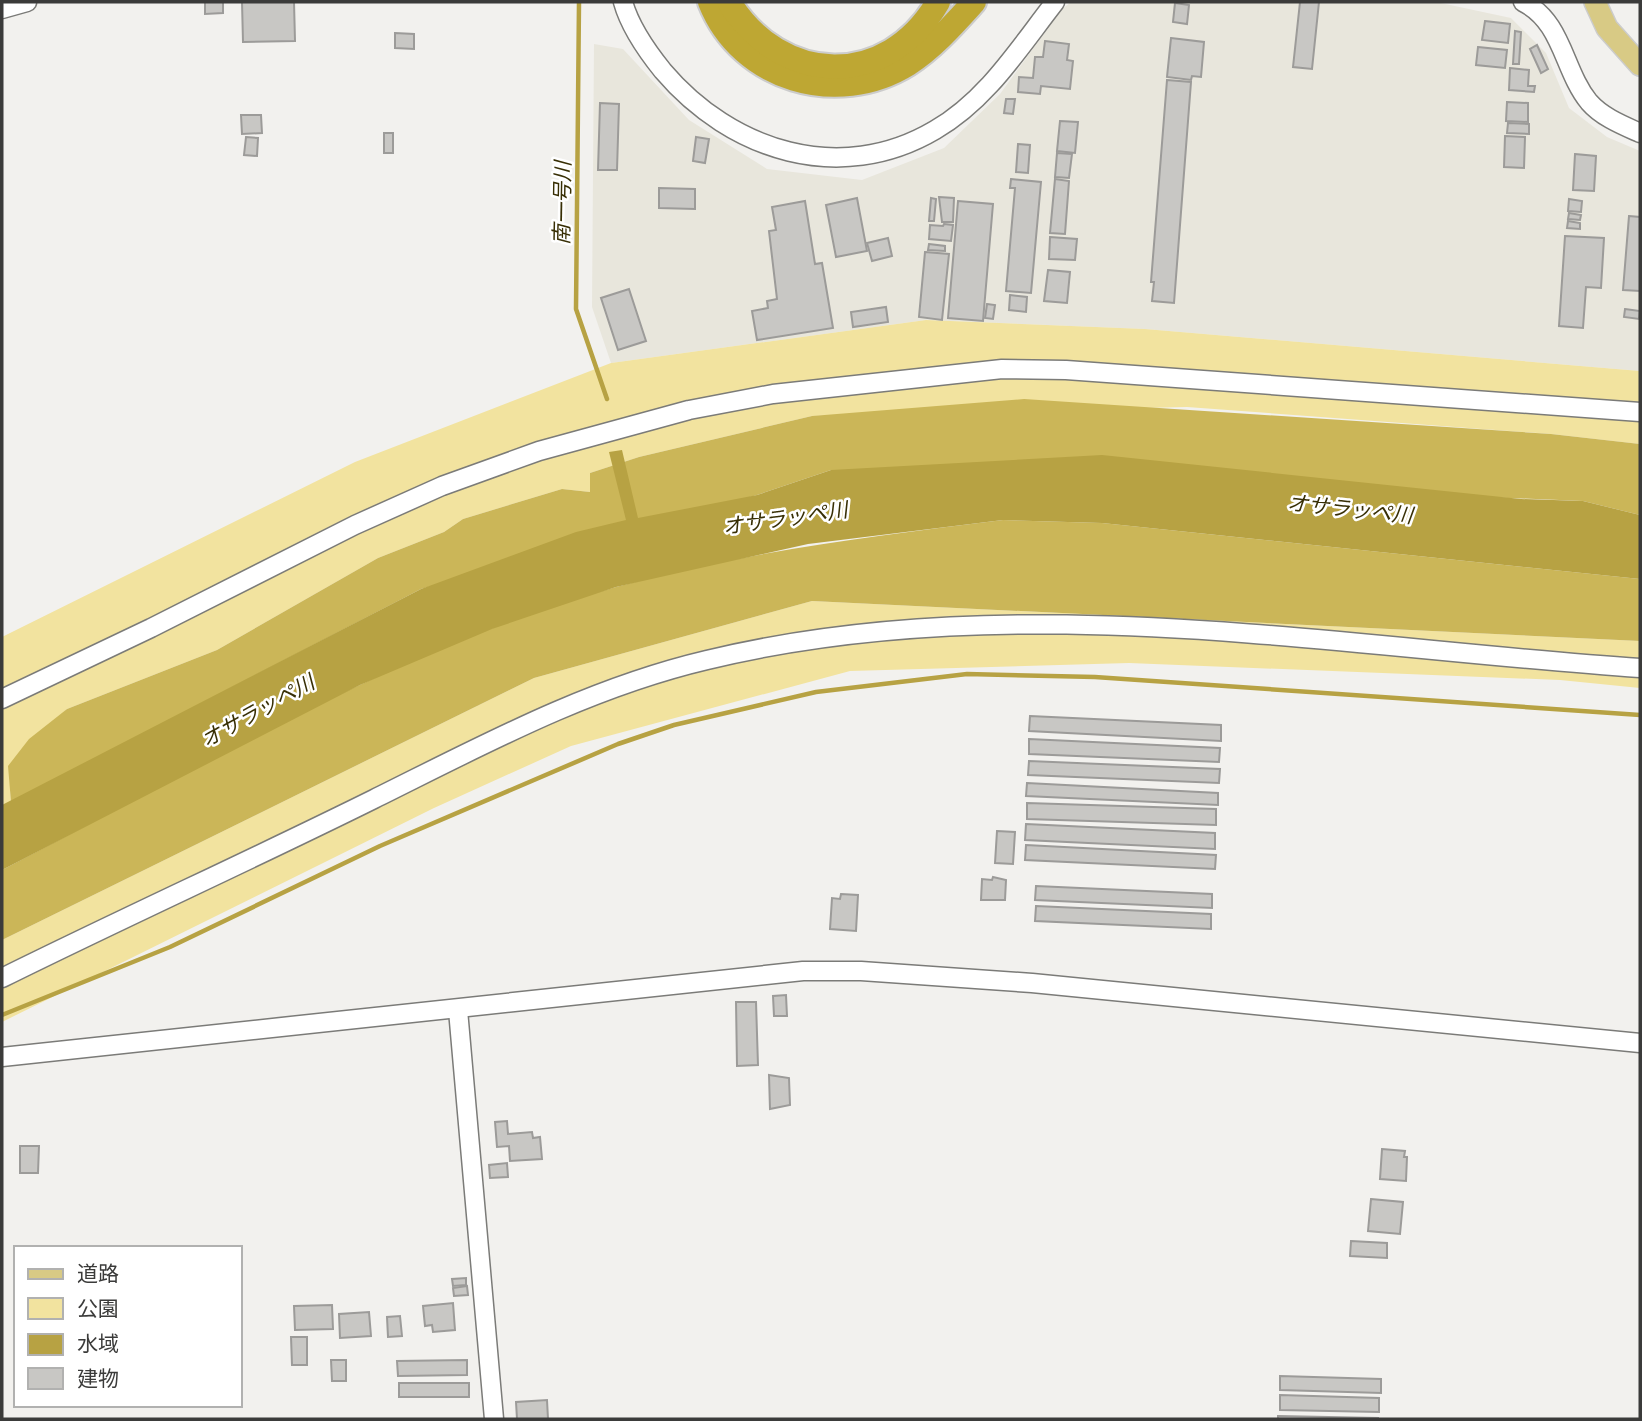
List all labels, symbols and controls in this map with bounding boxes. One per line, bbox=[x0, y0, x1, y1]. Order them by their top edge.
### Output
water label: 南一号川 bbox=[548, 159, 574, 245]
water label: オサラッペ川 bbox=[1286, 489, 1416, 527]
water label: オサラッペ川 bbox=[721, 496, 851, 538]
water label: オサラッペ川 bbox=[196, 668, 320, 751]
legend bbox=[14, 1246, 242, 1407]
text: 道路 bbox=[77, 1260, 119, 1285]
text: 公園 bbox=[77, 1295, 119, 1320]
text: 水域 bbox=[77, 1330, 119, 1355]
text: 建物 bbox=[77, 1365, 119, 1390]

